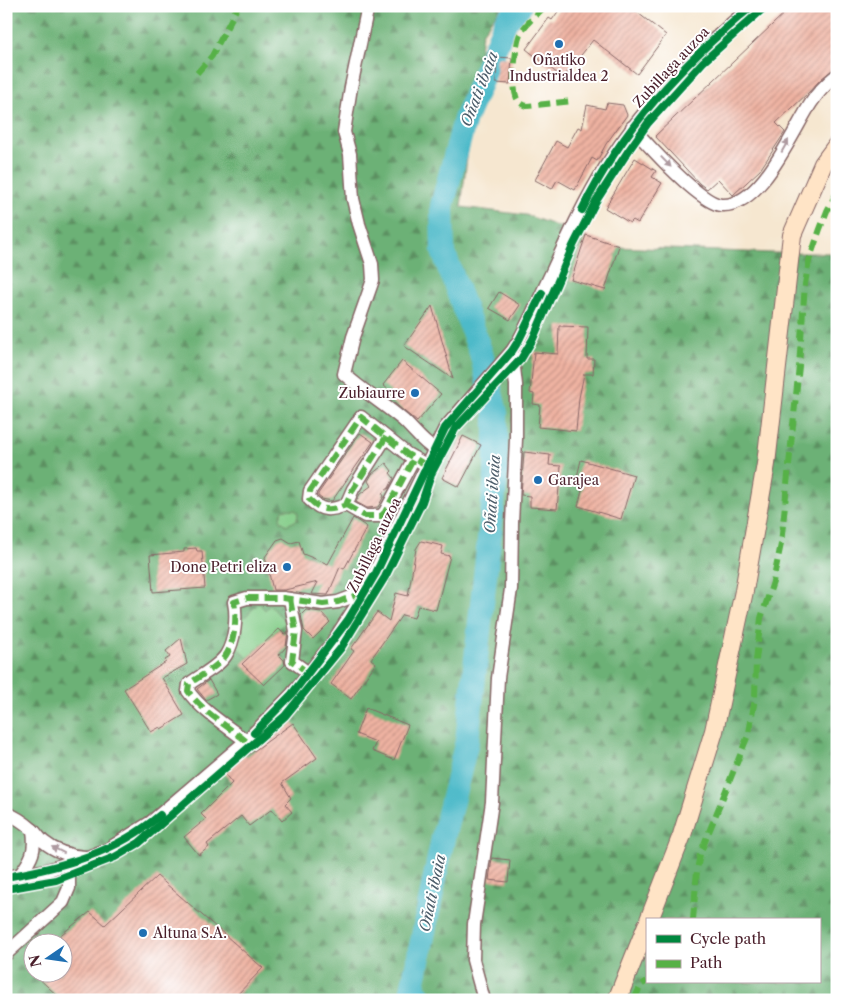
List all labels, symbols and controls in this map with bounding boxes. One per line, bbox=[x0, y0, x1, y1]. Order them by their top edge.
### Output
street label: Zubillaga auzoa bbox=[629, 22, 713, 111]
marker: Oñatiko Industrialdea 2 bbox=[553, 38, 565, 50]
water label: Oñati ibaia bbox=[456, 49, 502, 129]
place label: Oñatiko Industrialdea 2 bbox=[509, 51, 609, 85]
one-way arrow bbox=[781, 138, 789, 153]
one-way arrow bbox=[660, 156, 672, 168]
place label: Zubiaurre bbox=[339, 384, 405, 402]
marker: Zubiaurre bbox=[409, 387, 421, 399]
water label: Oñati ibaia bbox=[480, 454, 504, 534]
place label: Garajea bbox=[548, 471, 600, 489]
marker: Garajea bbox=[532, 474, 544, 486]
street label: Zubillaga auzoa bbox=[343, 494, 405, 596]
place label: Done Petri eliza bbox=[170, 558, 278, 576]
marker: Done Petri eliza bbox=[281, 561, 293, 573]
one-way arrow bbox=[50, 846, 65, 854]
water label: Oñati ibaia bbox=[415, 852, 449, 933]
legend bbox=[646, 918, 820, 984]
place label: Altuna S.A. bbox=[152, 924, 227, 942]
marker: Altuna S.A. bbox=[137, 927, 149, 939]
text: Cycle path bbox=[690, 929, 767, 948]
north arrow bbox=[22, 934, 72, 984]
text: N bbox=[25, 953, 45, 969]
text: Path bbox=[690, 953, 723, 972]

